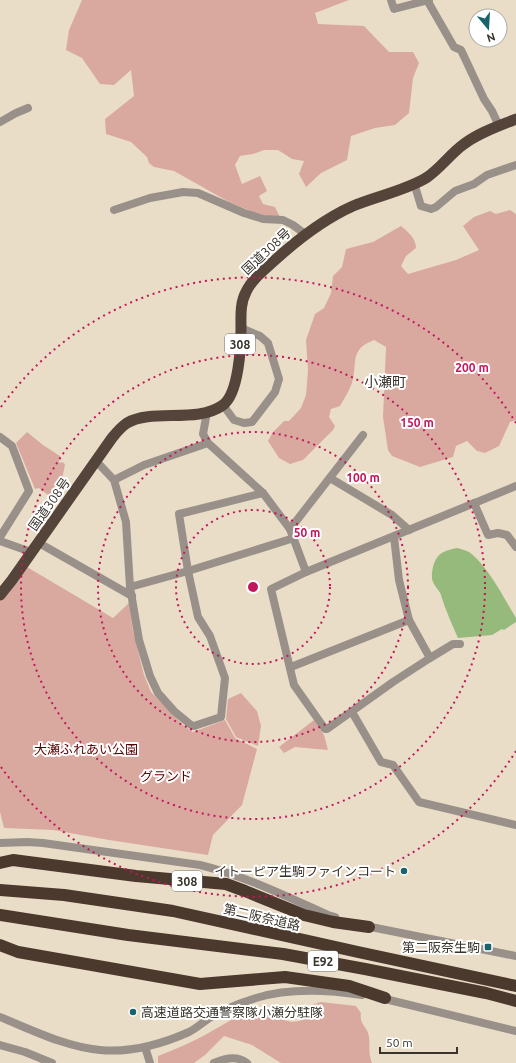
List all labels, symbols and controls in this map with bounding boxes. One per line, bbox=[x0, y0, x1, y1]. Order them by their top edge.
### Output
north arrow bbox=[468, 8, 508, 48]
text: N bbox=[485, 31, 497, 44]
street label: 国道308号 bbox=[239, 225, 293, 277]
road number: 308 bbox=[225, 334, 255, 354]
text: 200 m bbox=[455, 361, 489, 374]
district label: 小瀬町 bbox=[364, 374, 406, 390]
text: 150 m bbox=[400, 416, 434, 429]
text: 100 m bbox=[346, 471, 380, 484]
street label: 国道308号 bbox=[26, 475, 72, 533]
text: 50 m bbox=[294, 526, 320, 539]
centre of rings bbox=[246, 580, 260, 594]
park label: 大瀬ふれあい公園 bbox=[34, 742, 138, 756]
park label: グランド bbox=[140, 769, 192, 783]
place label: イトーピア生駒ファインコート bbox=[214, 864, 396, 878]
marker: イトーピア生駒ファインコート bbox=[399, 866, 409, 876]
road number: 308 bbox=[172, 871, 202, 891]
street label: 第二阪奈道路 bbox=[222, 901, 302, 933]
place label: 第二阪奈生駒 bbox=[402, 940, 480, 954]
marker: 第二阪奈生駒 bbox=[483, 942, 493, 952]
road number: E92 bbox=[308, 951, 338, 971]
place label: 高速道路交通警察隊小瀬分駐隊 bbox=[141, 1005, 323, 1019]
marker: 高速道路交通警察隊小瀬分駐隊 bbox=[128, 1007, 138, 1017]
scale bar bbox=[380, 1029, 457, 1055]
text: 50 m bbox=[386, 1036, 413, 1049]

